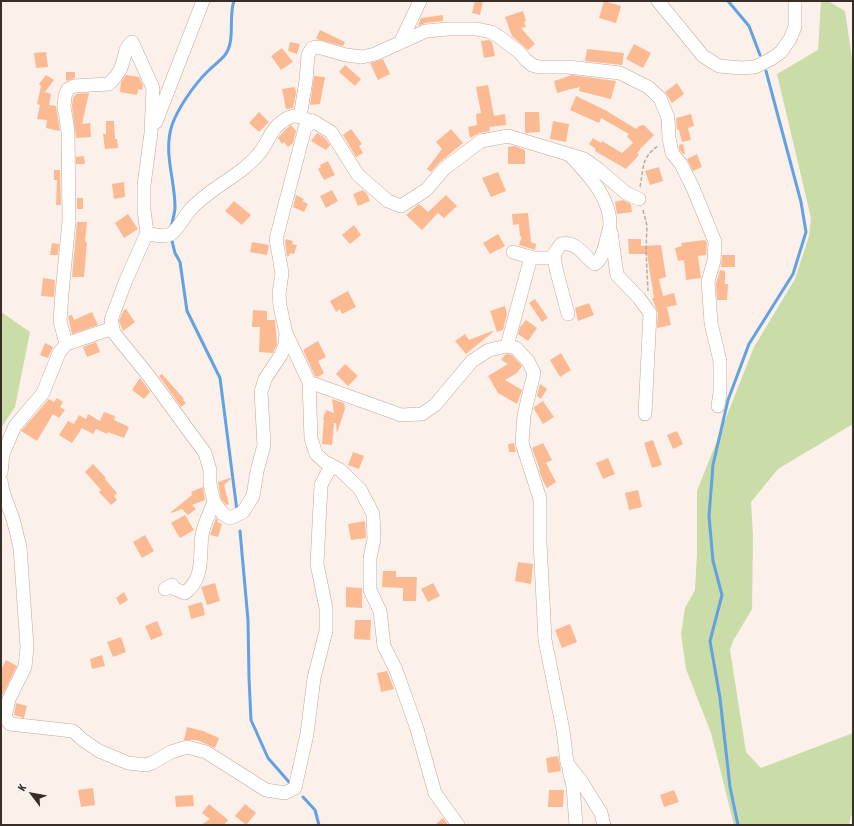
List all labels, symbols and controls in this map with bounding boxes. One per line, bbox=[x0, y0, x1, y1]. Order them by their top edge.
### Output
north arrow bbox=[12, 774, 52, 814]
text: K bbox=[15, 782, 28, 793]

